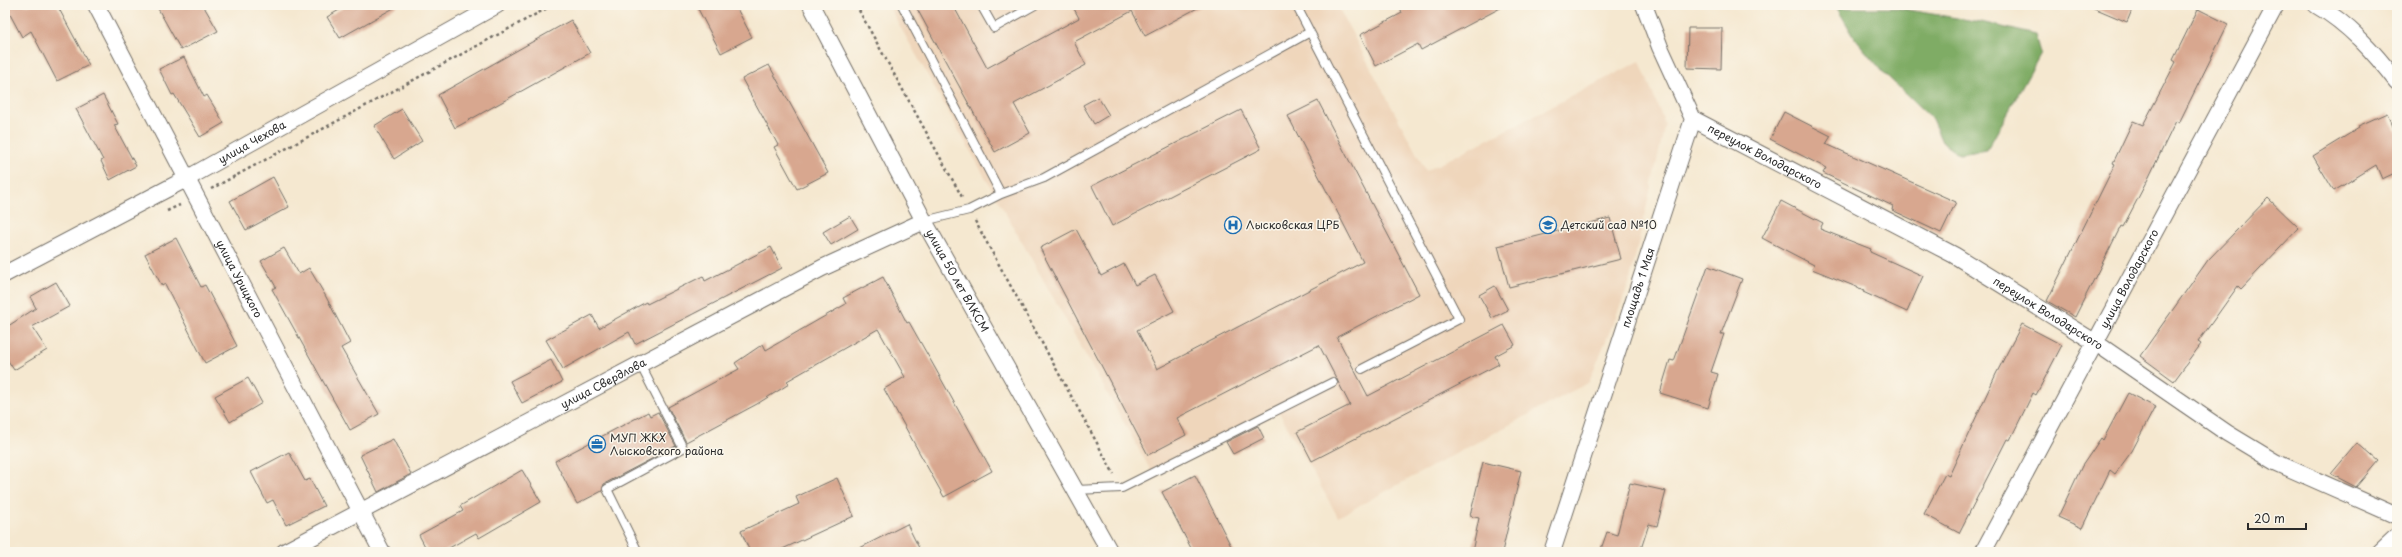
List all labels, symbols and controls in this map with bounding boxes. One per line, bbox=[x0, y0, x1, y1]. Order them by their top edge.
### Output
street label: улица Чехова bbox=[215, 116, 289, 167]
street label: переулок Володарского bbox=[1705, 119, 1825, 193]
hospital icon: Лысковская ЦРБ bbox=[1223, 215, 1243, 235]
school or university icon: Детский сад №10 bbox=[1538, 215, 1558, 235]
place label: Лысковская ЦРБ bbox=[1246, 216, 1339, 233]
place label: Детский сад №10 bbox=[1560, 216, 1657, 233]
street label: улица 50 лет ВЛКСМ bbox=[922, 226, 994, 335]
street label: улица Володарского bbox=[2095, 226, 2162, 331]
street label: улица Урицкого bbox=[212, 236, 267, 321]
street label: площадь 1 Мая bbox=[1617, 245, 1659, 330]
street label: переулок Володарского bbox=[1990, 272, 2107, 354]
street label: улица Свердлова bbox=[557, 353, 649, 413]
place label: МУП ЖКХ Лысковского района bbox=[610, 429, 724, 459]
office icon: МУП ЖКХ Лысковского района bbox=[587, 434, 607, 454]
scale bar bbox=[2248, 505, 2306, 531]
text: 20 m bbox=[2254, 509, 2285, 527]

